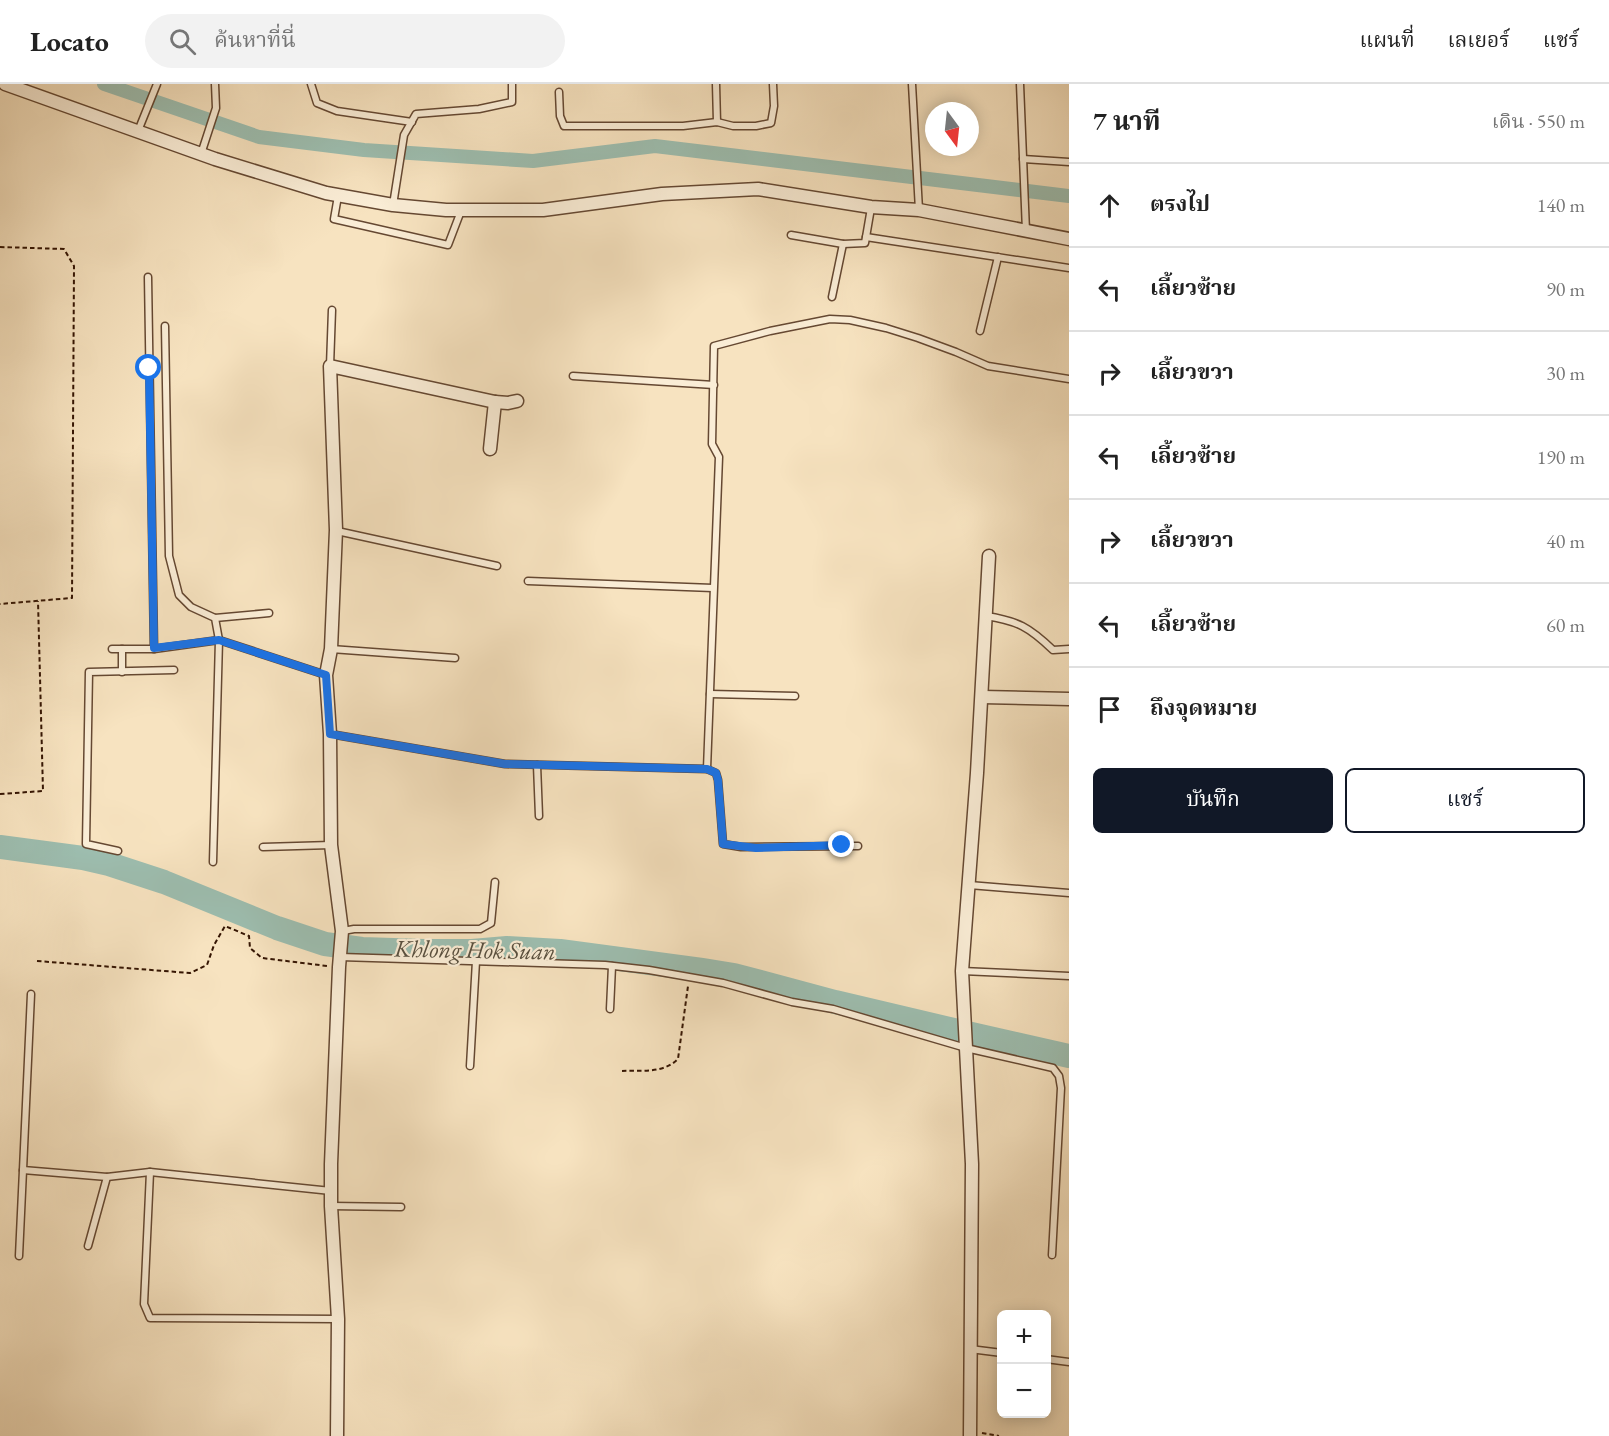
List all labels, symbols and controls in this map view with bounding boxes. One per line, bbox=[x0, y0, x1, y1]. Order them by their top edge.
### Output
search box bbox=[145, 14, 565, 68]
text: Locato bbox=[30, 23, 109, 59]
icon: search bbox=[166, 25, 199, 58]
text: ค้นหาที่นี่ bbox=[214, 25, 296, 54]
text: แผนที่ bbox=[1360, 26, 1415, 53]
text: เลเยอร์ bbox=[1448, 26, 1510, 53]
text: แชร์ bbox=[1543, 26, 1579, 53]
north arrow bbox=[925, 102, 979, 156]
text: 7 นาที bbox=[1093, 104, 1160, 138]
text: เดิน · 550 m bbox=[1492, 108, 1585, 134]
icon: ahead bbox=[1093, 189, 1126, 222]
text: ตรงไป bbox=[1150, 189, 1210, 218]
text: 140 m bbox=[1537, 192, 1585, 218]
icon: left bbox=[1093, 273, 1126, 306]
text: เลี้ยวซ้าย bbox=[1150, 273, 1236, 302]
text: 90 m bbox=[1546, 276, 1585, 302]
route start bbox=[135, 354, 161, 380]
icon: right bbox=[1093, 357, 1126, 390]
text: เลี้ยวขวา bbox=[1150, 357, 1234, 386]
text: 30 m bbox=[1546, 360, 1585, 386]
icon: left bbox=[1093, 441, 1126, 474]
text: เลี้ยวซ้าย bbox=[1150, 441, 1236, 470]
text: 190 m bbox=[1537, 444, 1585, 470]
icon: right bbox=[1093, 525, 1126, 558]
text: เลี้ยวขวา bbox=[1150, 525, 1234, 554]
text: 40 m bbox=[1546, 528, 1585, 554]
icon: left bbox=[1093, 609, 1126, 642]
text: เลี้ยวซ้าย bbox=[1150, 609, 1236, 638]
text: 60 m bbox=[1546, 612, 1585, 638]
icon: arrive bbox=[1093, 693, 1126, 726]
text: ถึงจุดหมาย bbox=[1150, 693, 1257, 722]
button: บันทึก bbox=[1093, 768, 1333, 833]
button: แชร์ bbox=[1345, 768, 1585, 833]
route end bbox=[828, 831, 854, 857]
water label: Khlong Hok Suan bbox=[393, 933, 556, 966]
map controls bbox=[997, 1310, 1051, 1418]
button: + bbox=[997, 1310, 1051, 1364]
button: − bbox=[997, 1364, 1051, 1418]

